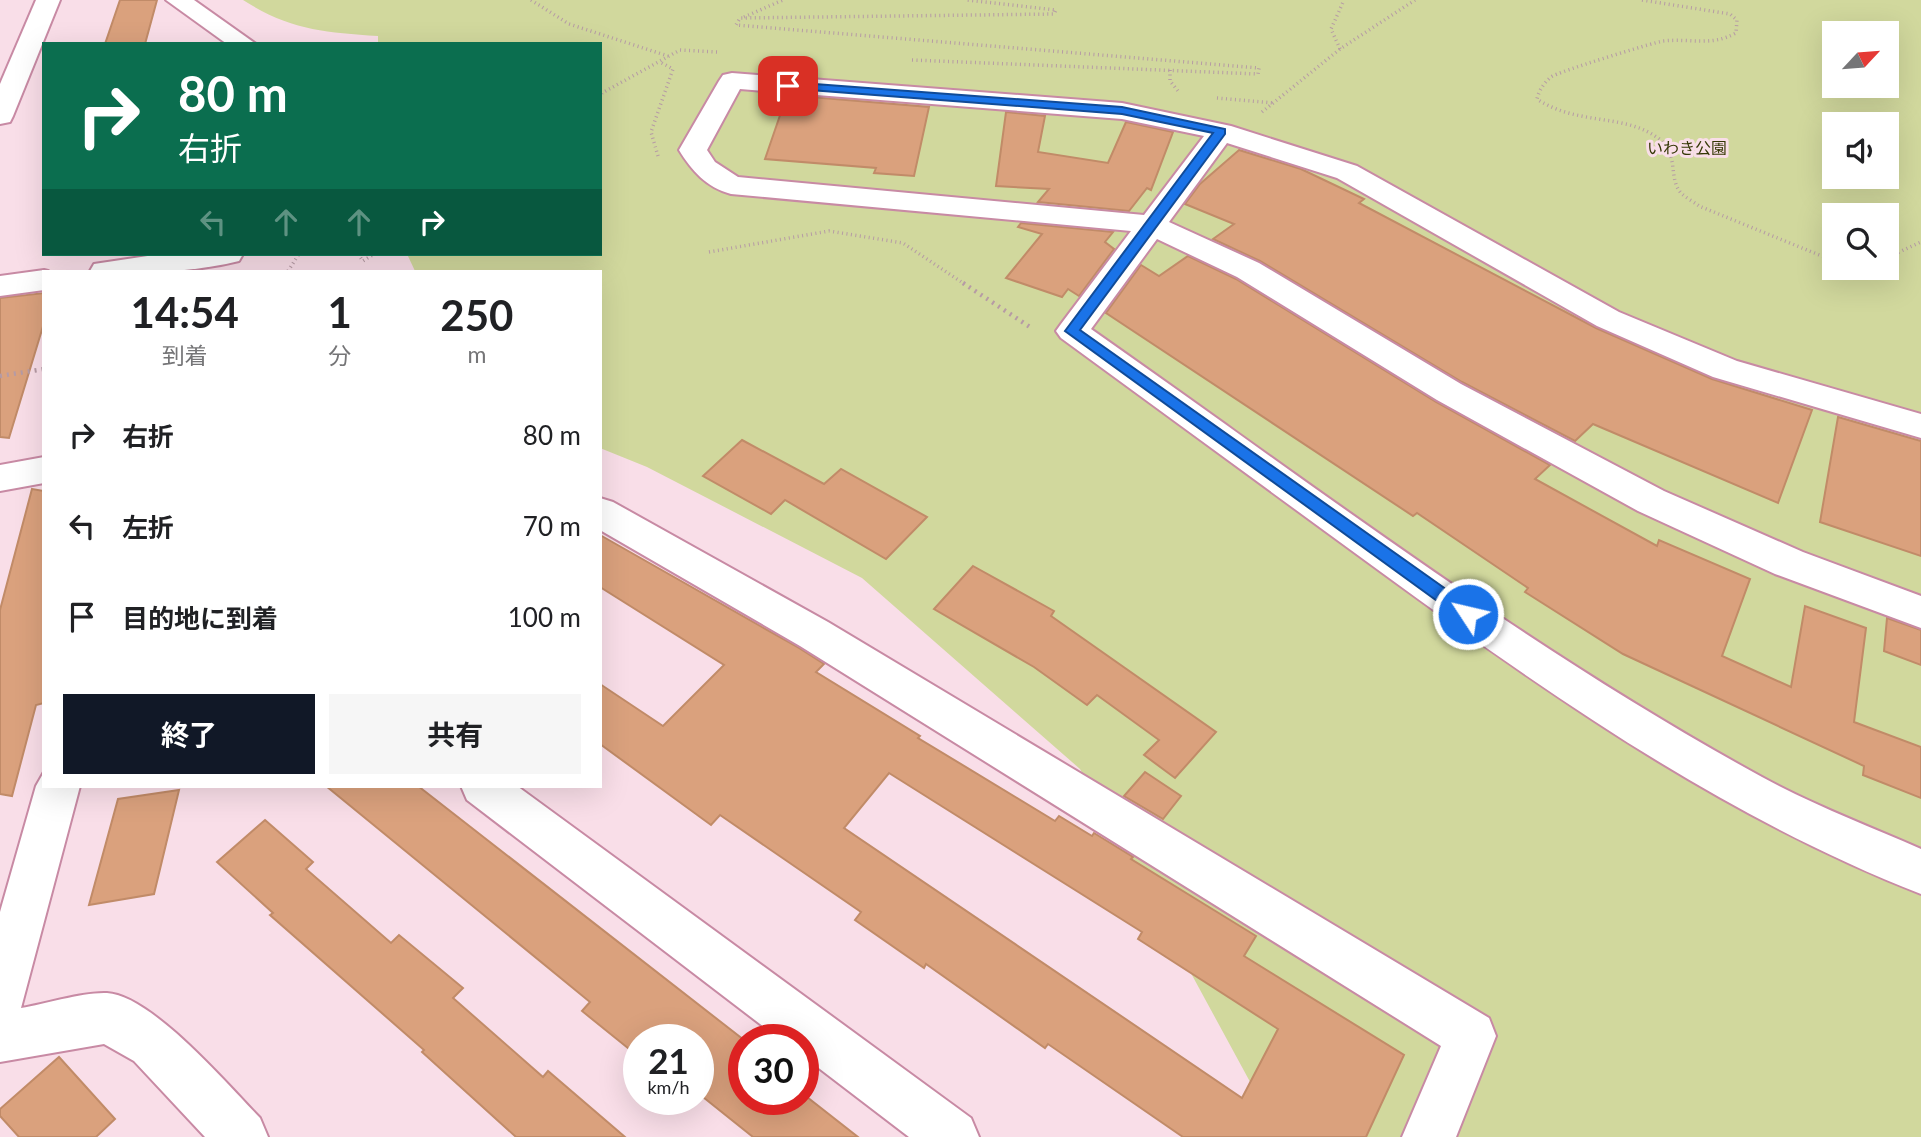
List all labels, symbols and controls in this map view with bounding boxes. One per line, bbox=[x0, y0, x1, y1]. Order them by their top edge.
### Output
north arrow bbox=[1822, 21, 1899, 98]
map controls bbox=[1822, 21, 1899, 280]
pin bbox=[758, 56, 818, 116]
text: 80 m bbox=[178, 64, 288, 122]
icon: arrive bbox=[769, 67, 807, 105]
icon: right bbox=[63, 70, 154, 161]
button: sound bbox=[1822, 112, 1899, 189]
text: 右折 bbox=[178, 128, 242, 167]
park label: いわき公園 bbox=[1647, 138, 1727, 157]
icon: left bbox=[194, 203, 232, 241]
icon: ahead bbox=[267, 203, 305, 241]
icon: ahead bbox=[340, 203, 378, 241]
icon: right bbox=[413, 203, 451, 241]
button: search bbox=[1822, 203, 1899, 280]
text: 14:54 bbox=[131, 287, 239, 337]
text: 1 bbox=[327, 287, 352, 337]
text: 250 bbox=[440, 290, 513, 340]
text: m bbox=[467, 340, 486, 368]
text: 到着 bbox=[162, 341, 208, 369]
text: 分 bbox=[328, 341, 351, 369]
icon: right bbox=[63, 416, 101, 454]
text: 80 m bbox=[523, 419, 581, 451]
text: 右折 bbox=[122, 420, 174, 452]
icon: left bbox=[63, 507, 101, 545]
text: 70 m bbox=[523, 510, 581, 542]
text: 左折 bbox=[122, 511, 174, 543]
position arrow bbox=[1431, 577, 1505, 651]
icon: arrive bbox=[63, 598, 101, 636]
text: 100 m bbox=[508, 601, 581, 633]
text: 目的地に到着 bbox=[122, 602, 278, 634]
button: 終了 bbox=[63, 694, 315, 774]
button: 共有 bbox=[329, 694, 581, 774]
speed limit sign: 30 bbox=[728, 1024, 819, 1115]
text: 21 bbox=[648, 1039, 689, 1081]
text: km/h bbox=[647, 1076, 690, 1098]

